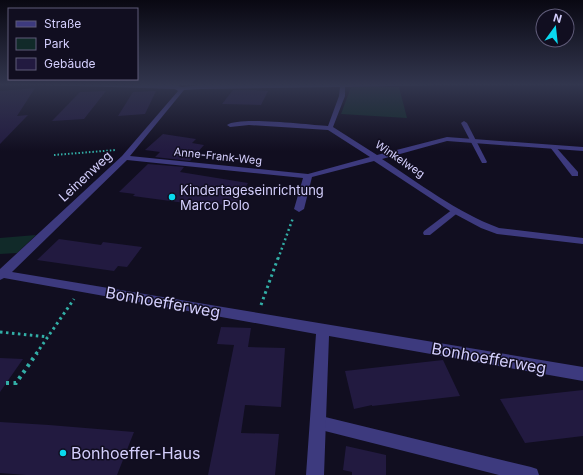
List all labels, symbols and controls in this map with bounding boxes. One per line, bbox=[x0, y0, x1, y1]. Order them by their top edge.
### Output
legend bbox=[8, 8, 138, 80]
north arrow bbox=[535, 8, 575, 48]
text: N bbox=[552, 10, 563, 26]
text: Straße bbox=[44, 16, 81, 31]
text: Park bbox=[44, 36, 70, 51]
text: Gebäude bbox=[44, 56, 96, 71]
street label: Winkelweg bbox=[373, 137, 427, 181]
street label: Anne-Frank-Weg bbox=[173, 144, 263, 168]
street label: Leinenweg bbox=[55, 147, 115, 205]
place label: Kindertageseinrichtung Marco Polo bbox=[180, 182, 324, 213]
marker: Kindertageseinrichtung Marco Polo bbox=[167, 192, 177, 202]
street label: Bonhoefferweg bbox=[104, 282, 222, 322]
street label: Bonhoefferweg bbox=[430, 338, 548, 378]
place label: Bonhoeffer-Haus bbox=[71, 443, 201, 463]
marker: Bonhoeffer-Haus bbox=[58, 448, 68, 458]

